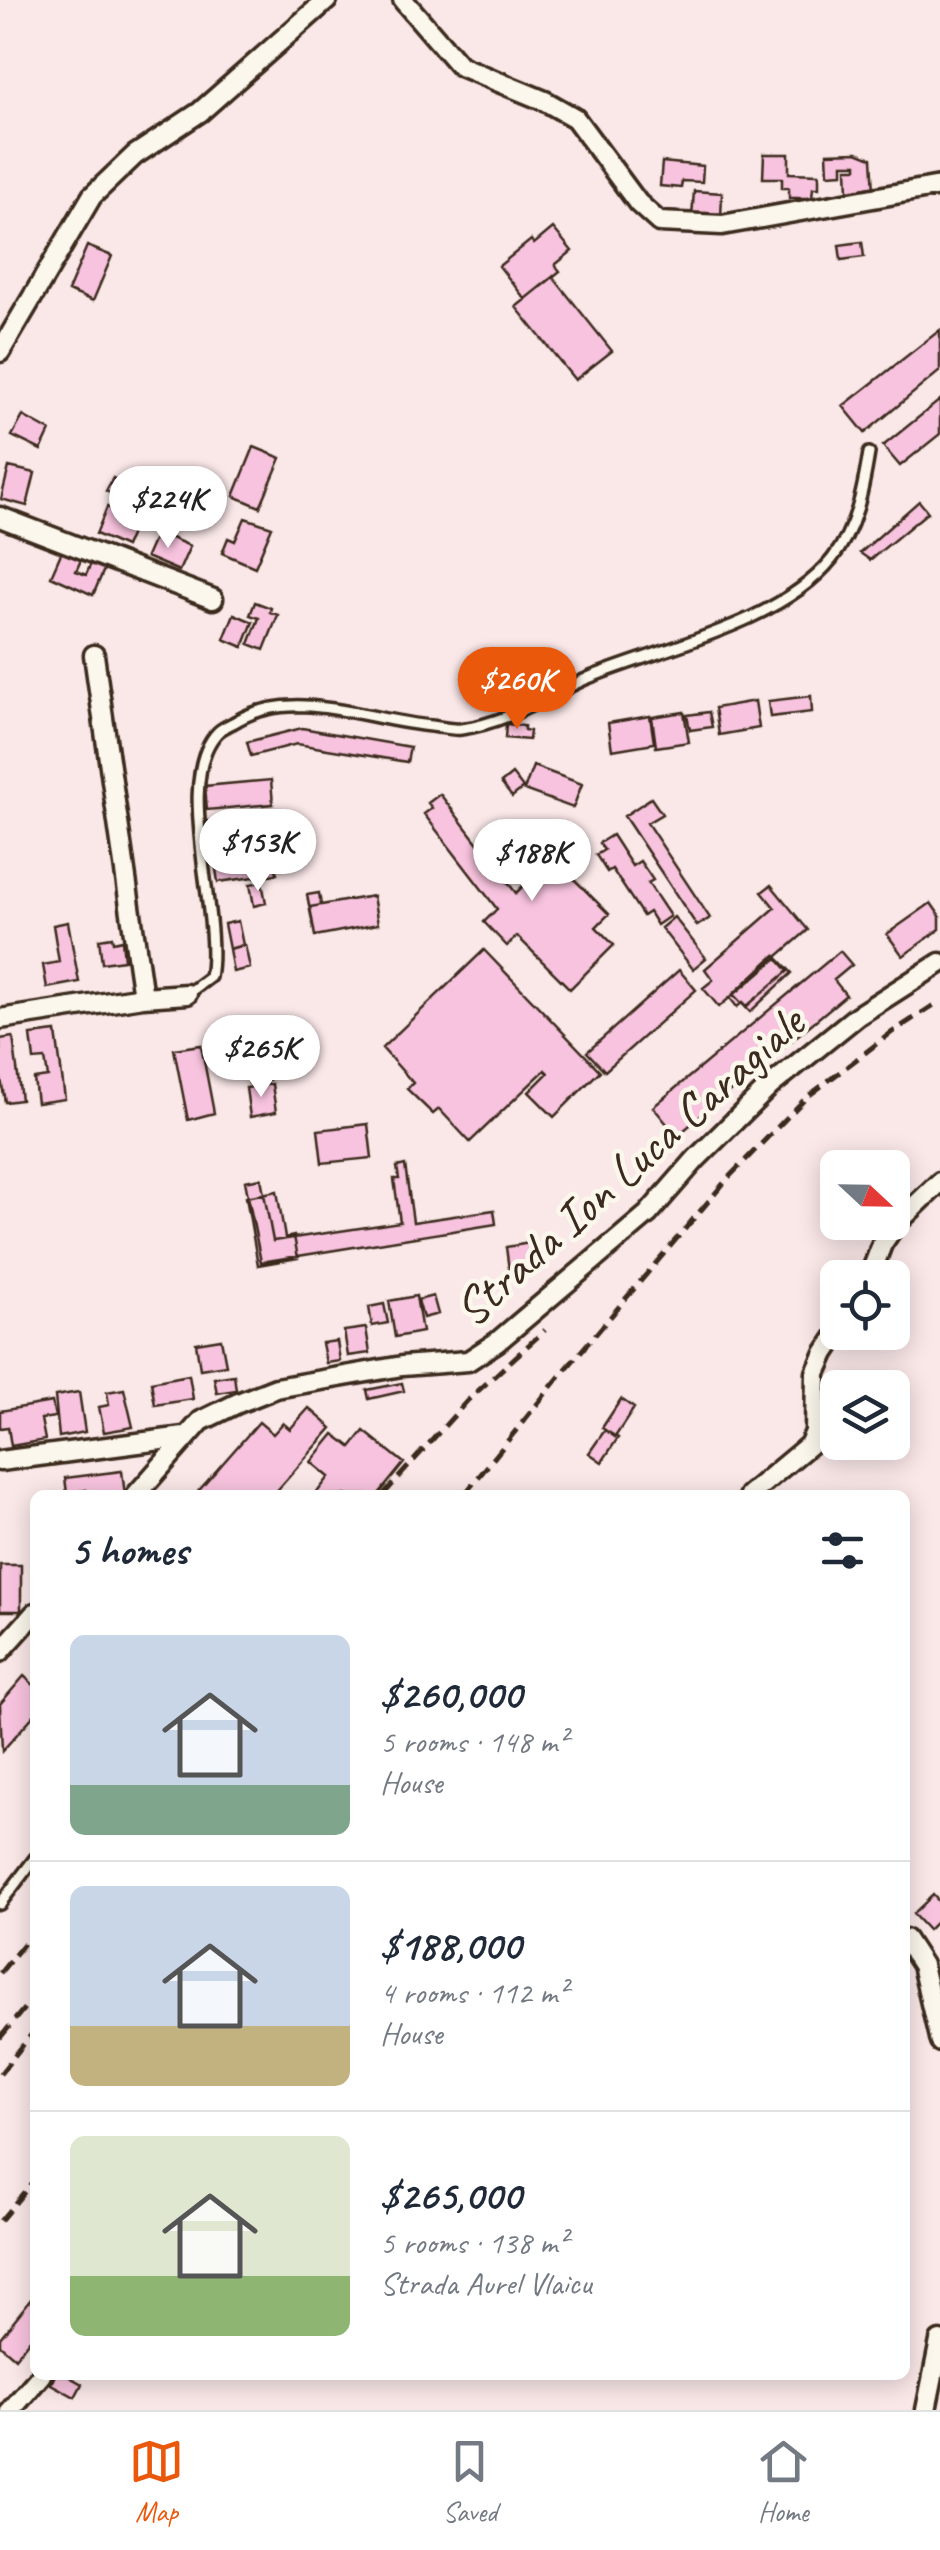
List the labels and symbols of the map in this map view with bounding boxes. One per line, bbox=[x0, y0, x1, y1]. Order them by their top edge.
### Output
pin: $224K bbox=[98, 466, 238, 551]
pin: $260K bbox=[447, 647, 587, 732]
pin: $153K bbox=[188, 809, 328, 894]
pin: $188K bbox=[462, 819, 602, 904]
street label: Strada Ion Luca Caragiale bbox=[441, 990, 820, 1340]
pin: $265K bbox=[191, 1015, 331, 1100]
north arrow bbox=[820, 1150, 910, 1240]

